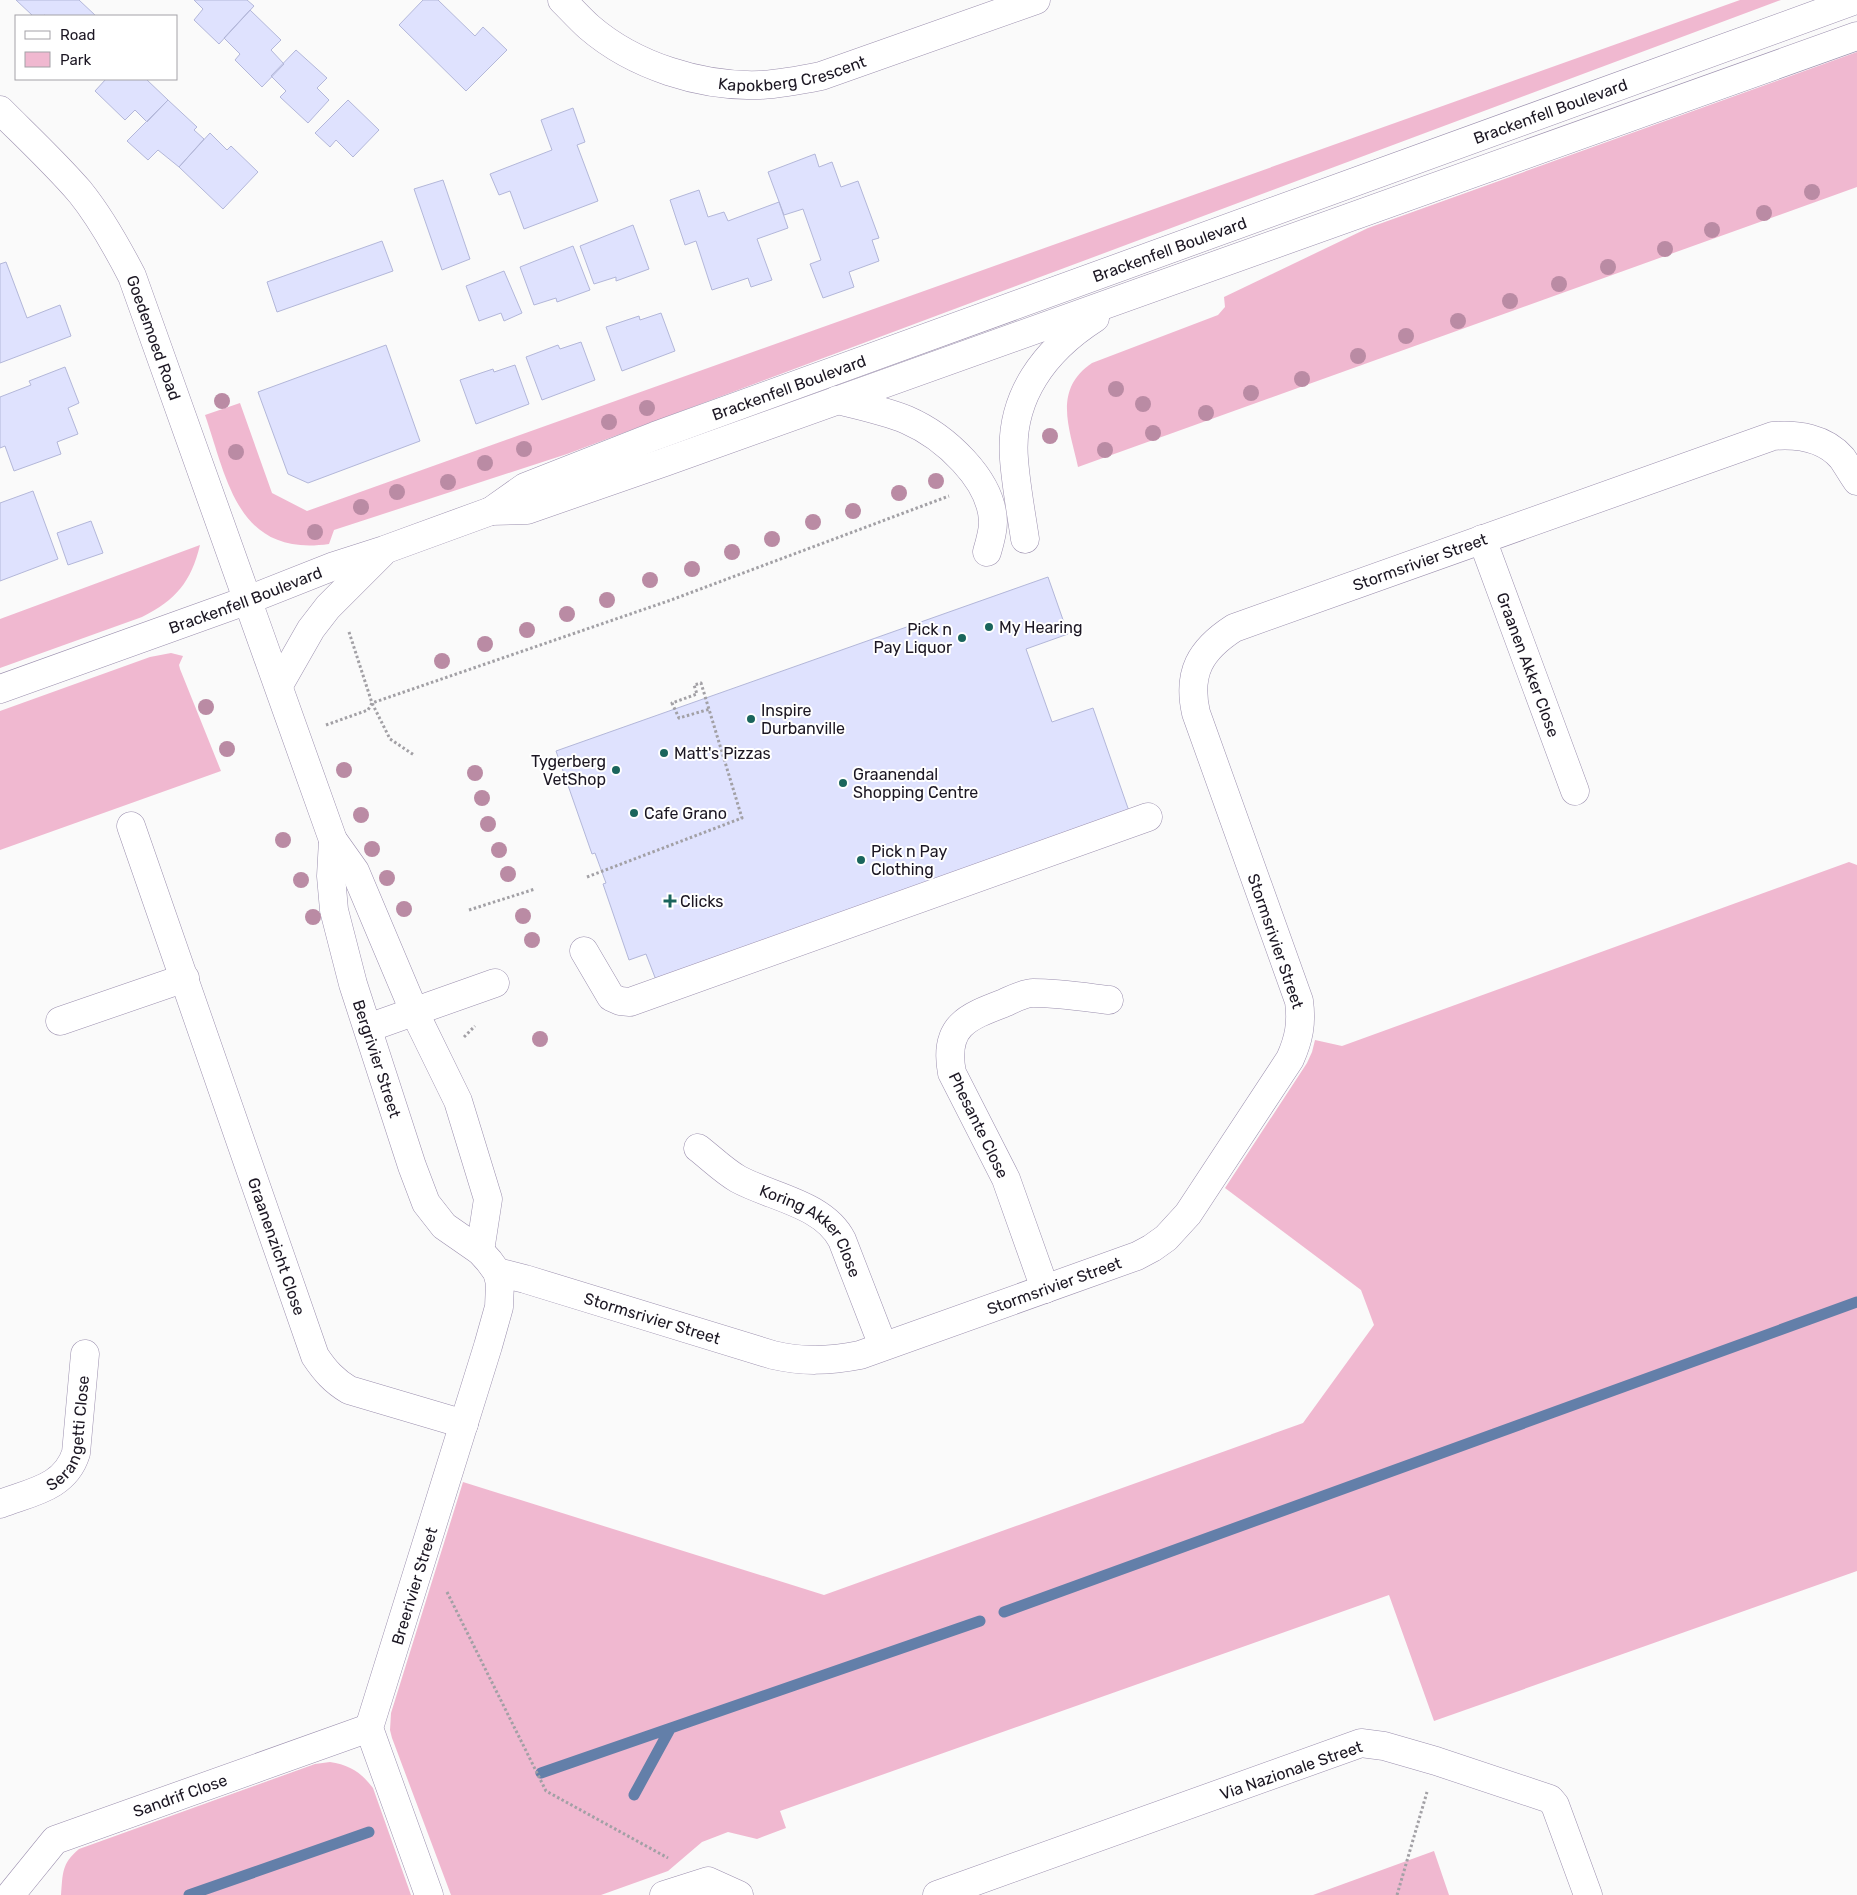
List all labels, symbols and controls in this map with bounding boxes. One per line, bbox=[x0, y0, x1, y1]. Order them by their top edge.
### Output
legend bbox=[15, 15, 178, 80]
text: Road bbox=[60, 26, 96, 44]
text: Park bbox=[60, 51, 91, 69]
street label: Kapokberg Crescent bbox=[717, 52, 869, 95]
street label: Brackenfell Boulevard bbox=[1471, 75, 1630, 148]
street label: Brackenfell Boulevard bbox=[1090, 213, 1249, 286]
street label: Goedemoed Road bbox=[123, 273, 184, 403]
street label: Brackenfell Boulevard bbox=[709, 351, 869, 425]
street label: Stormsrivier Street bbox=[1350, 530, 1490, 595]
street label: Brackenfell Boulevard bbox=[166, 563, 325, 638]
street label: Graanen Akker Close bbox=[1493, 590, 1563, 740]
place label: My Hearing bbox=[999, 618, 1082, 637]
place label: Pick n Pay Liquor bbox=[874, 620, 952, 657]
marker: My Hearing bbox=[983, 621, 995, 633]
marker: Pick n Pay Liquor bbox=[956, 632, 968, 644]
place label: Inspire Durbanville bbox=[761, 701, 845, 738]
marker: Inspire Durbanville bbox=[745, 713, 757, 725]
place label: Matt's Pizzas bbox=[674, 744, 771, 763]
marker: Matt's Pizzas bbox=[658, 747, 670, 759]
place label: Tygerberg VetShop bbox=[531, 752, 606, 789]
marker: Tygerberg VetShop bbox=[610, 764, 622, 776]
place label: Graanendal Shopping Centre bbox=[853, 765, 978, 802]
marker: Graanendal Shopping Centre bbox=[837, 777, 849, 789]
place label: Cafe Grano bbox=[644, 804, 727, 823]
marker: Cafe Grano bbox=[628, 807, 640, 819]
place label: Pick n Pay Clothing bbox=[871, 842, 947, 879]
marker: Pick n Pay Clothing bbox=[855, 854, 867, 866]
street label: Stormsrivier Street bbox=[1244, 871, 1308, 1011]
place label: Clicks bbox=[680, 892, 724, 911]
marker: Clicks bbox=[664, 895, 676, 907]
street label: Bergrivier Street bbox=[349, 997, 405, 1120]
street label: Phesante Close bbox=[945, 1069, 1012, 1181]
street label: Graanenzicht Close bbox=[244, 1175, 309, 1318]
street label: Koring Akker Close bbox=[757, 1181, 864, 1280]
street label: Stormsrivier Street bbox=[984, 1253, 1124, 1319]
street label: Stormsrivier Street bbox=[582, 1289, 723, 1348]
street label: Serangetti Close bbox=[43, 1375, 93, 1495]
street label: Breerivier Street bbox=[388, 1525, 441, 1647]
street label: Via Nazionale Street bbox=[1217, 1737, 1365, 1804]
street label: Sandrif Close bbox=[131, 1770, 230, 1821]

